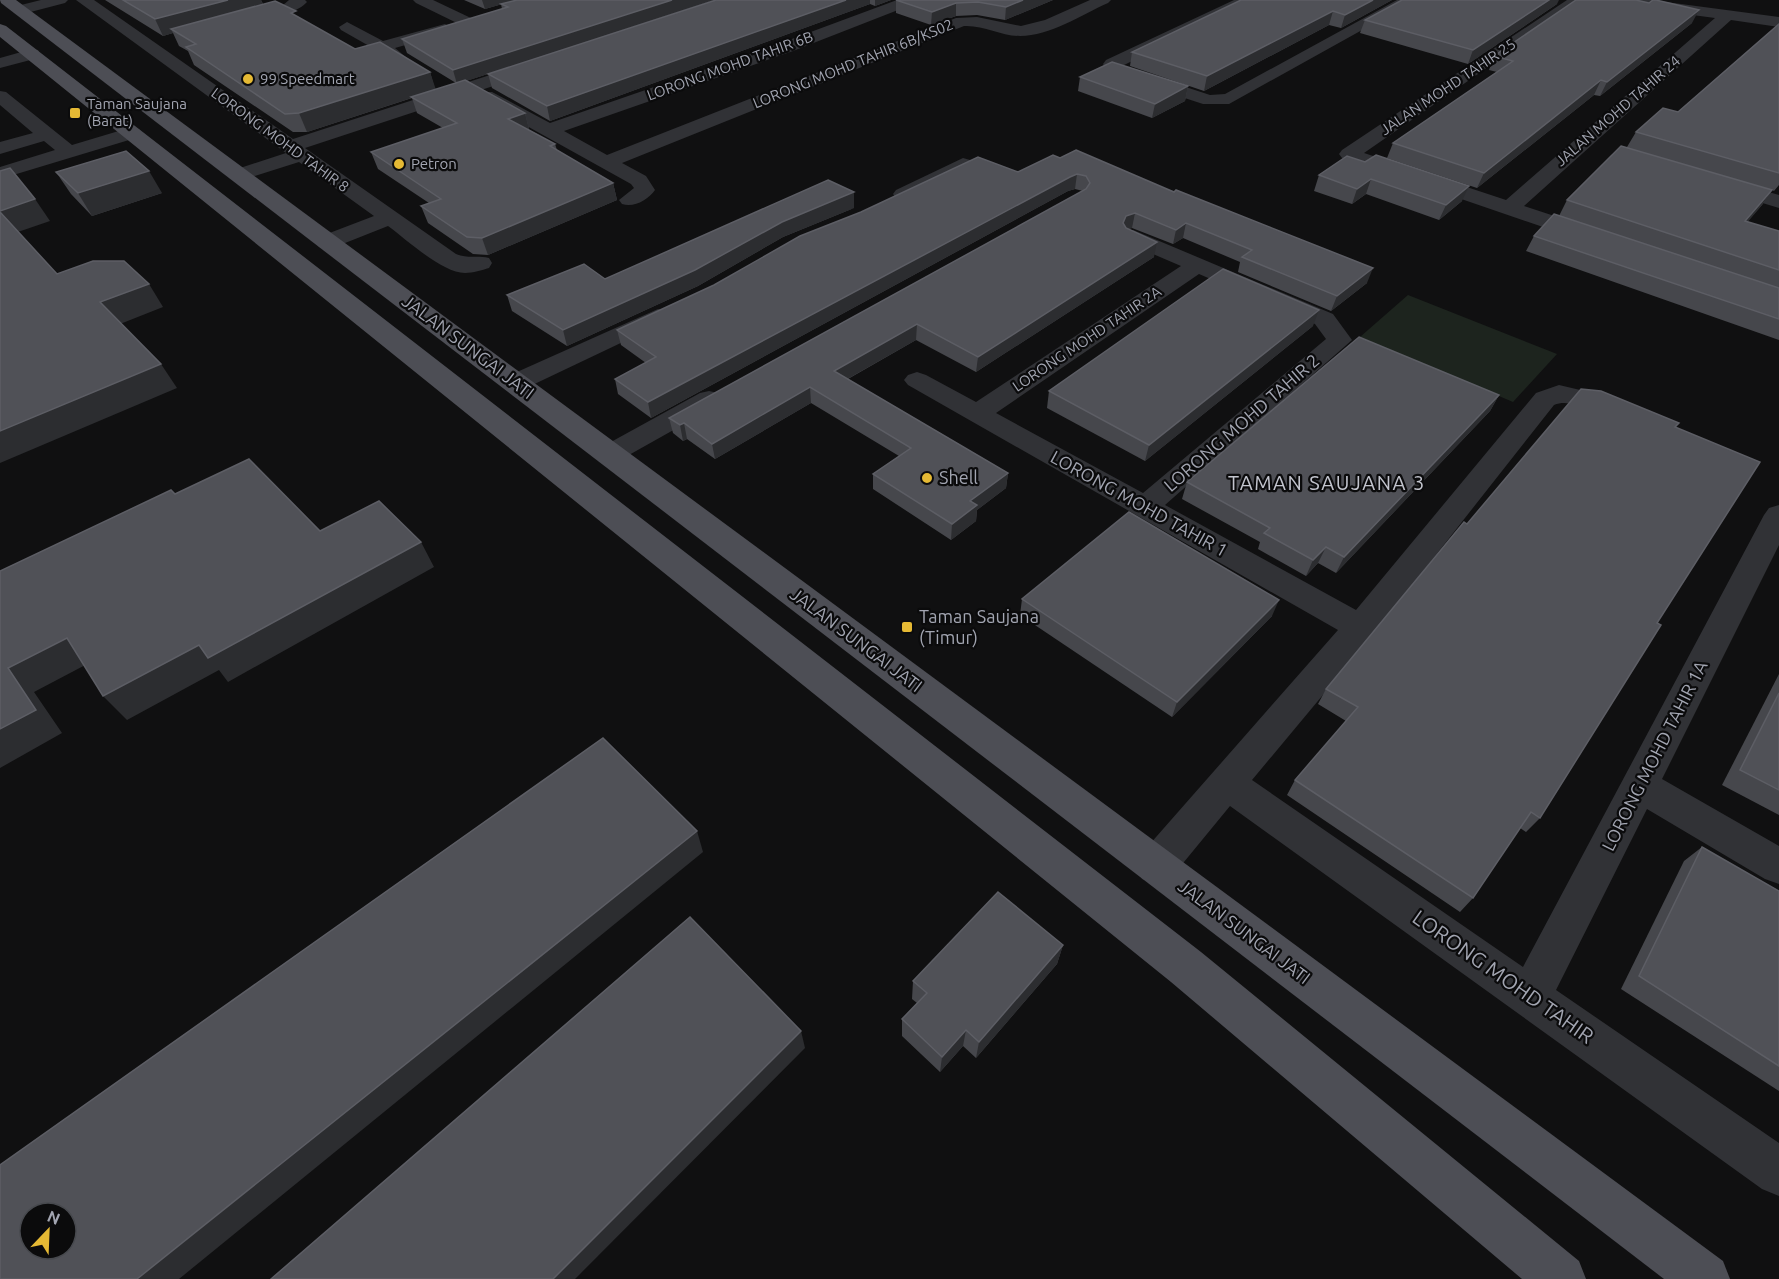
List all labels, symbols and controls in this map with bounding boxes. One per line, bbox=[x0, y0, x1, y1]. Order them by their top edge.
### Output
street label: LORONG MOHD TAHIR 6B/KS02 bbox=[750, 15, 955, 112]
street label: LORONG MOHD TAHIR 6B bbox=[645, 28, 815, 104]
street label: JALAN MOHD TAHIR 25 bbox=[1377, 35, 1519, 138]
street label: JALAN MOHD TAHIR 24 bbox=[1552, 52, 1683, 169]
place label: 99 Speedmart bbox=[260, 70, 355, 87]
marker: 99 Speedmart bbox=[241, 72, 255, 86]
street label: LORONG MOHD TAHIR 8 bbox=[208, 84, 352, 195]
place label: Taman Saujana (Barat) bbox=[87, 95, 187, 129]
marker: Taman Saujana (Barat) bbox=[68, 106, 82, 120]
place label: Petron bbox=[411, 155, 457, 172]
marker: Petron bbox=[392, 157, 406, 171]
street label: LORONG MOHD TAHIR 2A bbox=[1009, 282, 1164, 395]
street label: JALAN SUNGAI JATI bbox=[399, 290, 538, 402]
street label: LORONG MOHD TAHIR 2 bbox=[1160, 349, 1323, 495]
street label: LORONG MOHD TAHIR 1 bbox=[1048, 446, 1231, 560]
place label: Shell bbox=[939, 467, 978, 487]
marker: Shell bbox=[920, 471, 934, 485]
district label: TAMAN SAUJANA 3 bbox=[1228, 471, 1426, 494]
street label: JALAN SUNGAI JATI bbox=[787, 583, 926, 695]
place label: Taman Saujana (Timur) bbox=[919, 606, 1039, 648]
marker: Taman Saujana (Timur) bbox=[900, 620, 914, 634]
street label: LORONG MOHD TAHIR 1A bbox=[1597, 657, 1711, 854]
street label: JALAN SUNGAI JATI bbox=[1175, 875, 1314, 987]
street label: LORONG MOHD TAHIR bbox=[1408, 905, 1599, 1048]
north arrow bbox=[18, 1201, 78, 1261]
text: N bbox=[45, 1207, 63, 1228]

